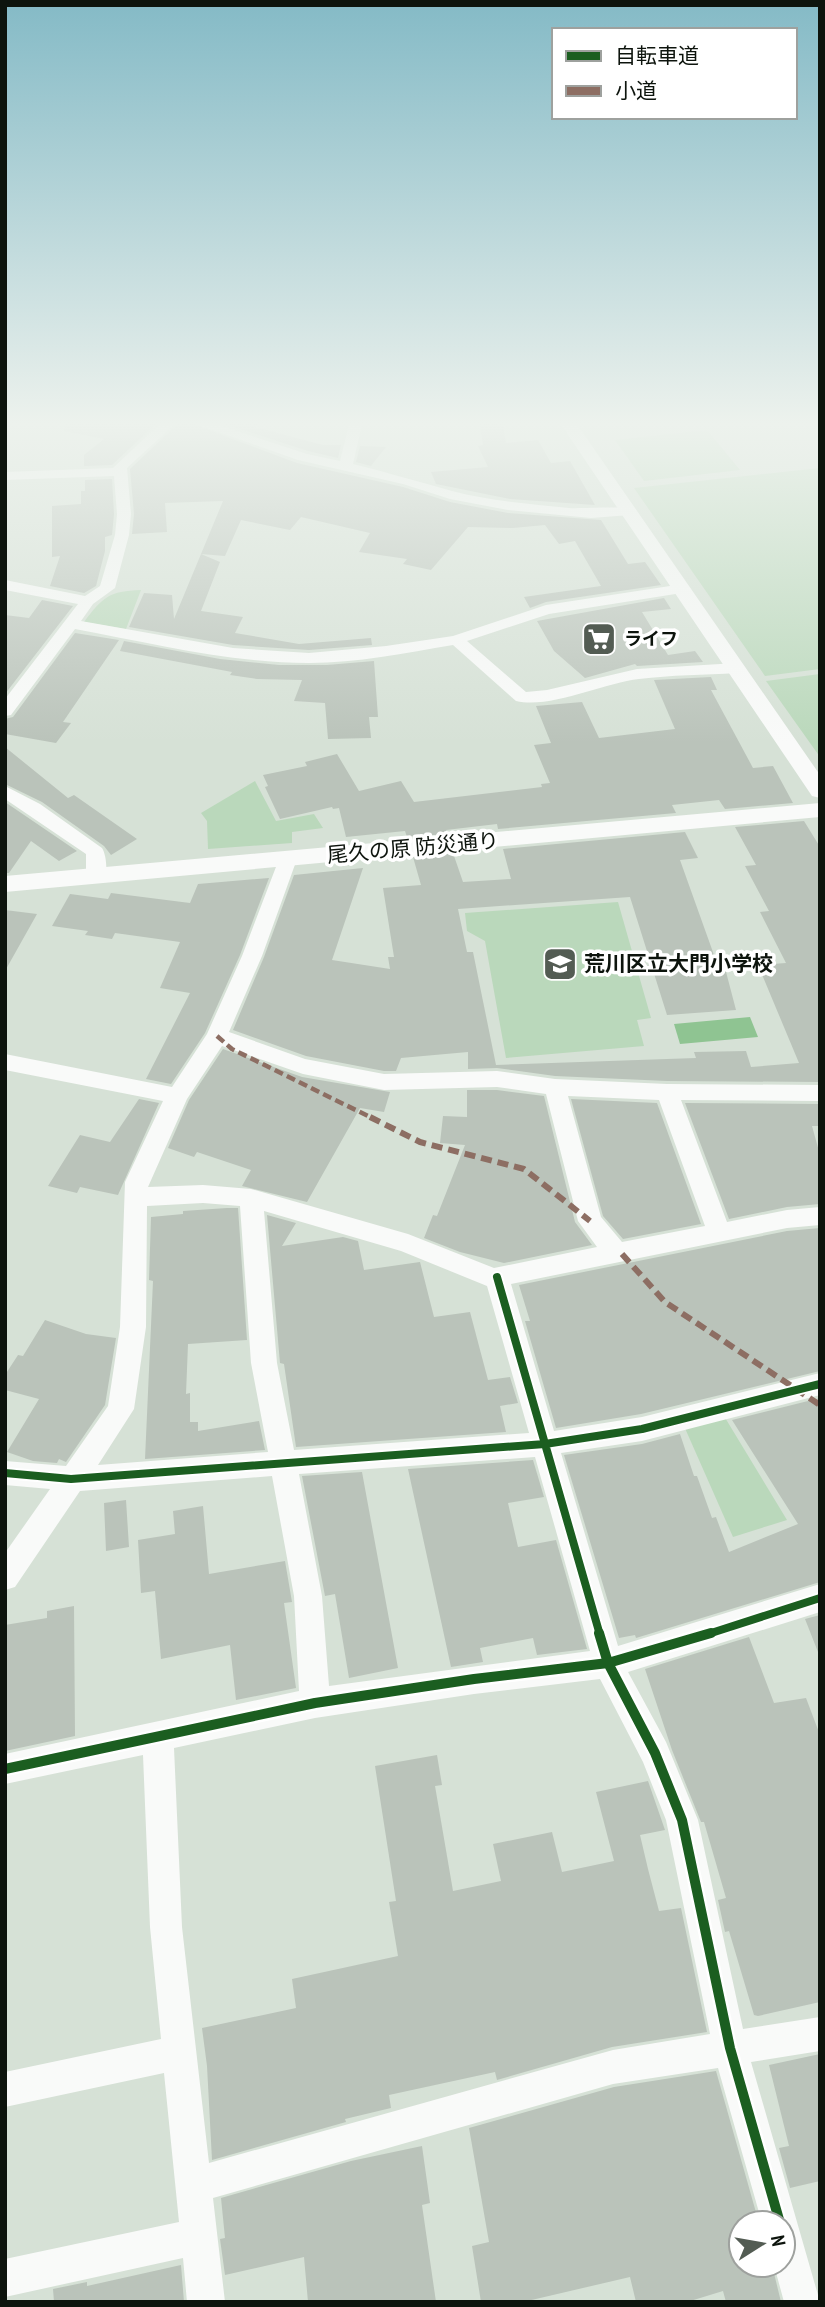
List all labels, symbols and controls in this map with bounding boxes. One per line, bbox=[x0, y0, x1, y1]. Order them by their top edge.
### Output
legend bbox=[552, 28, 797, 119]
text: 自転車道 bbox=[615, 42, 699, 69]
text: 小道 bbox=[615, 77, 657, 104]
supermarket icon: ライフ bbox=[580, 620, 618, 658]
place label: ライフ bbox=[624, 627, 678, 650]
street label: 尾久の原 防災通り bbox=[326, 827, 500, 868]
school or university icon: 荒川区立大門小学校 bbox=[541, 945, 579, 983]
place label: 荒川区立大門小学校 bbox=[584, 950, 773, 977]
north arrow bbox=[727, 2209, 797, 2279]
text: N bbox=[766, 2233, 791, 2248]

